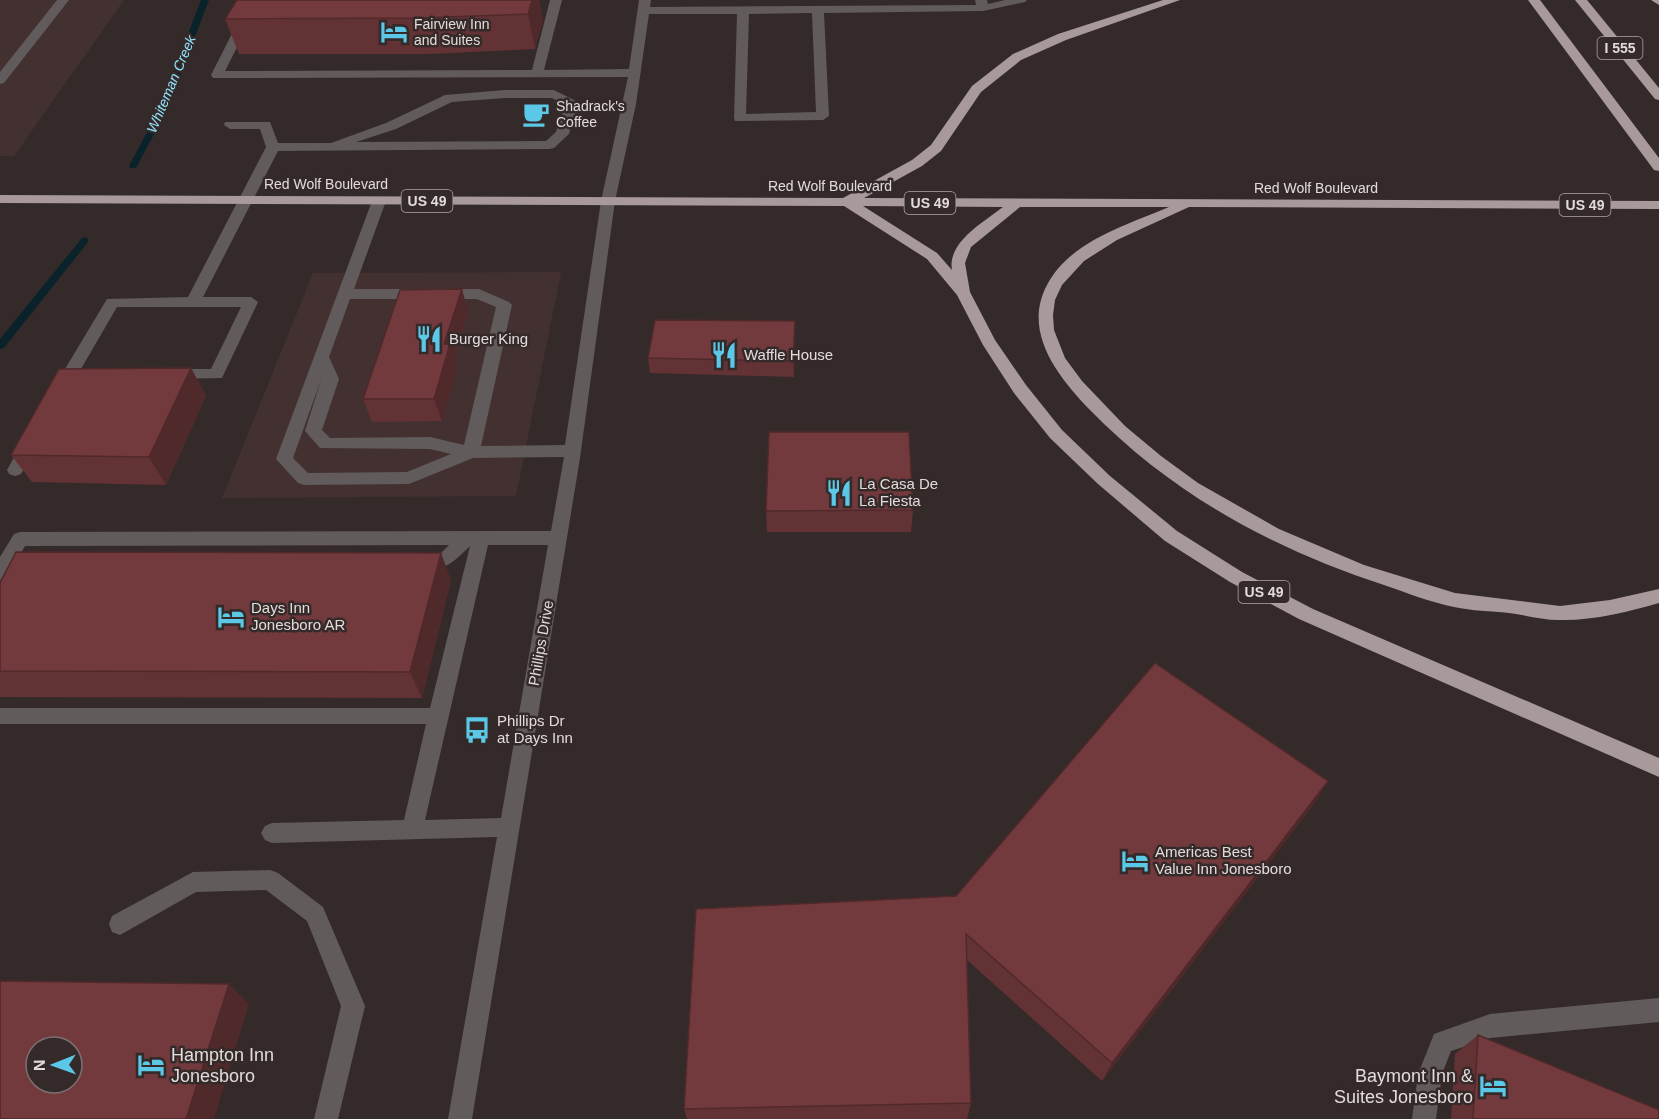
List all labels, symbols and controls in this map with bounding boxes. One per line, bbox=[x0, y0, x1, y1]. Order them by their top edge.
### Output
place label: Fairview Inn and Suites bbox=[414, 16, 489, 48]
hotel icon: Fairview Inn and Suites bbox=[379, 17, 409, 47]
water label: Whiteman Creek bbox=[143, 32, 199, 135]
road number: I 555 bbox=[1598, 37, 1642, 59]
place label: Shadrack's Coffee bbox=[556, 98, 625, 130]
cafe icon: Shadrack's Coffee bbox=[521, 99, 551, 129]
street label: Red Wolf Boulevard bbox=[264, 176, 388, 192]
street label: Red Wolf Boulevard bbox=[768, 178, 892, 194]
street label: Red Wolf Boulevard bbox=[1254, 180, 1378, 196]
road number: US 49 bbox=[402, 190, 452, 212]
road number: US 49 bbox=[904, 192, 956, 214]
road number: US 49 bbox=[1560, 194, 1610, 216]
restaurant icon: Burger King bbox=[414, 324, 444, 354]
place label: Burger King bbox=[449, 330, 528, 347]
restaurant icon: Waffle House bbox=[709, 340, 739, 370]
place label: Waffle House bbox=[744, 346, 833, 363]
place label: La Casa De La Fiesta bbox=[859, 475, 938, 509]
restaurant icon: La Casa De La Fiesta bbox=[824, 478, 854, 508]
road number: US 49 bbox=[1238, 581, 1290, 603]
place label: Days Inn Jonesboro AR bbox=[251, 599, 345, 633]
street label: Phillips Drive bbox=[525, 599, 556, 687]
hotel icon: Days Inn Jonesboro AR bbox=[216, 602, 246, 632]
place label: Phillips Dr at Days Inn bbox=[497, 712, 573, 746]
bus stop icon: Phillips Dr at Days Inn bbox=[462, 715, 492, 745]
place label: Americas Best Value Inn Jonesboro bbox=[1155, 843, 1292, 877]
hotel icon: Americas Best Value Inn Jonesboro bbox=[1120, 846, 1150, 876]
north arrow bbox=[24, 1035, 84, 1095]
place label: Hampton Inn Jonesboro bbox=[171, 1045, 274, 1086]
hotel icon: Hampton Inn Jonesboro bbox=[136, 1050, 166, 1080]
text: N bbox=[31, 1059, 48, 1071]
place label: Baymont Inn & Suites Jonesboro bbox=[1334, 1066, 1473, 1107]
hotel icon: Baymont Inn & Suites Jonesboro bbox=[1478, 1071, 1508, 1101]

